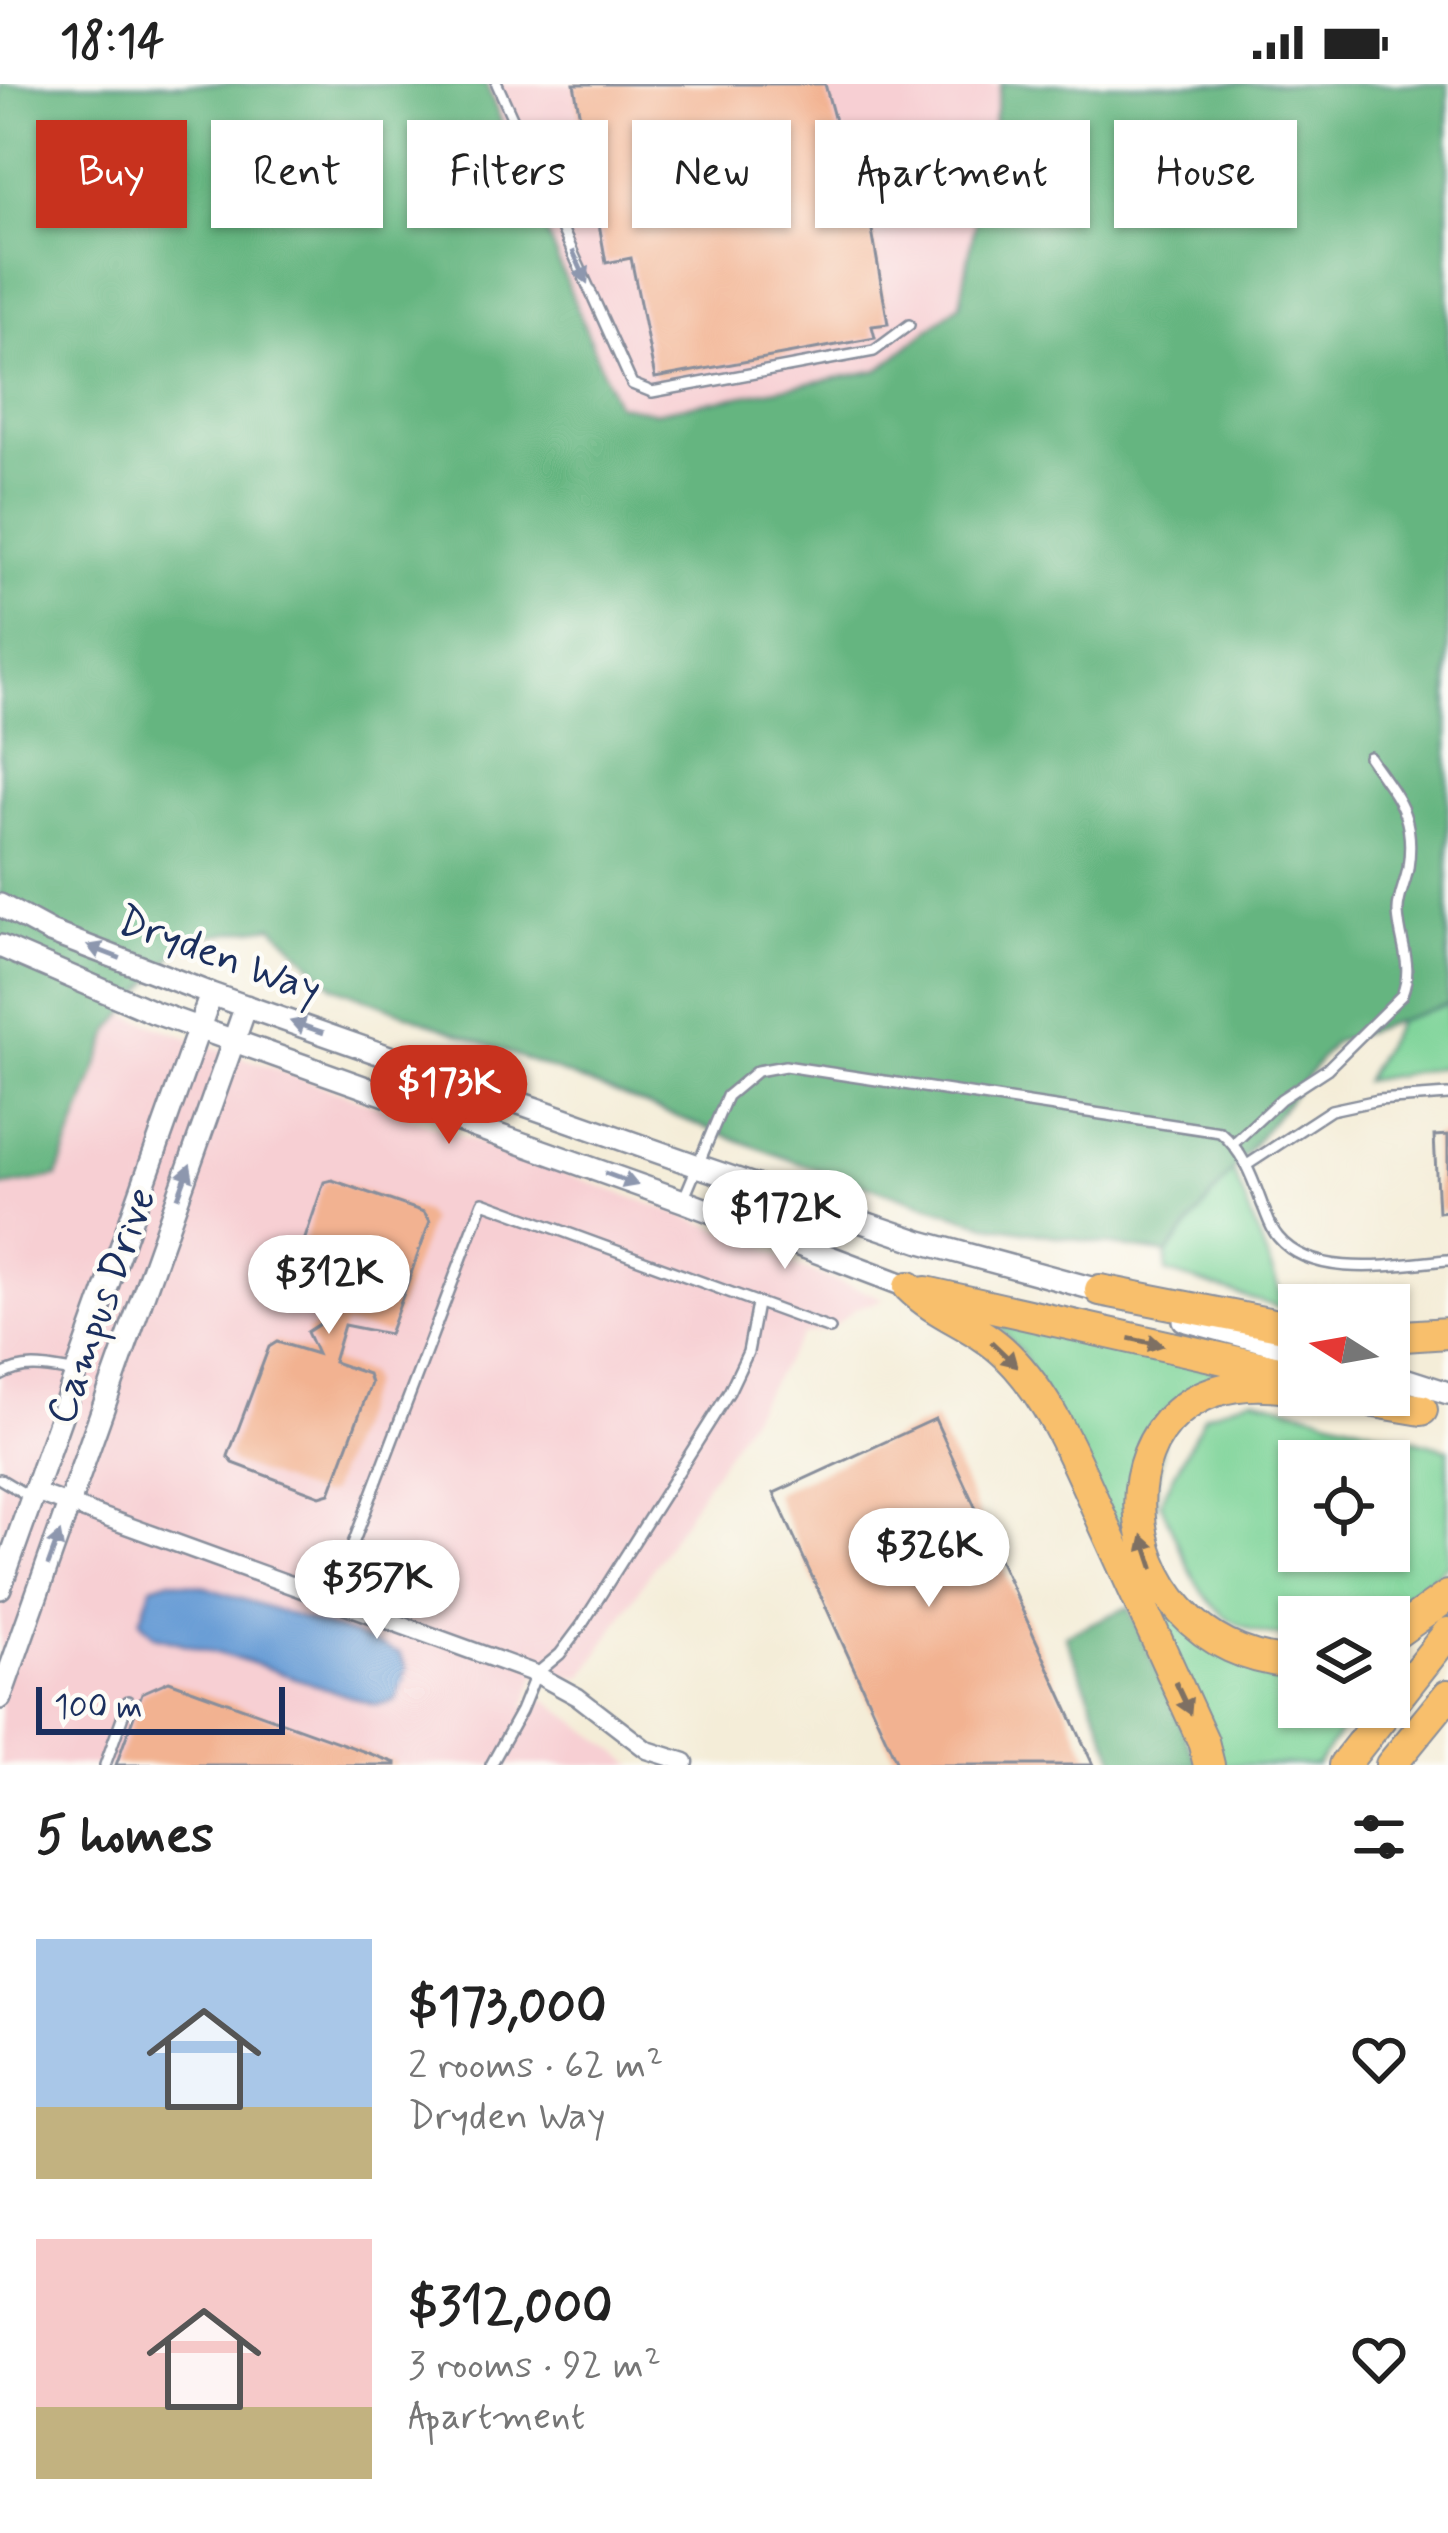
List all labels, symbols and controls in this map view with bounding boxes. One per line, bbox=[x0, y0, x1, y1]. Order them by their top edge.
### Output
text: 18:14 bbox=[60, 13, 164, 72]
chip: Buy bbox=[36, 120, 187, 228]
chip: Rent bbox=[211, 120, 383, 228]
chip: Filters bbox=[407, 120, 608, 228]
chip: New bbox=[632, 120, 791, 228]
chip: Apartment bbox=[815, 120, 1090, 228]
chip: House bbox=[1114, 120, 1297, 228]
one-way arrow bbox=[570, 250, 590, 285]
street label: Dryden Way bbox=[109, 894, 328, 1019]
one-way arrow bbox=[86, 942, 122, 961]
one-way arrow bbox=[289, 1017, 325, 1035]
pin: $173K bbox=[365, 1045, 533, 1147]
text: $173K bbox=[397, 1058, 501, 1109]
one-way arrow bbox=[176, 1163, 194, 1199]
pin: $172K bbox=[701, 1170, 869, 1272]
one-way arrow bbox=[604, 1171, 640, 1189]
street label: Campus Drive bbox=[34, 1180, 171, 1432]
text: $172K bbox=[730, 1183, 840, 1234]
pin: $312K bbox=[245, 1235, 413, 1337]
text: $312K bbox=[275, 1248, 383, 1299]
north arrow bbox=[1278, 1284, 1410, 1416]
map controls bbox=[1278, 1284, 1410, 1728]
one-way arrow bbox=[1127, 1333, 1165, 1352]
one-way arrow bbox=[989, 1339, 1018, 1367]
button: locate bbox=[1278, 1440, 1410, 1572]
pin: $326K bbox=[845, 1508, 1013, 1610]
text: $326K bbox=[875, 1521, 983, 1572]
one-way arrow bbox=[46, 1531, 64, 1567]
one-way arrow bbox=[1137, 1533, 1156, 1570]
pin: $357K bbox=[293, 1540, 461, 1642]
text: $357K bbox=[322, 1553, 432, 1604]
button: layers bbox=[1278, 1596, 1410, 1728]
scale bar bbox=[36, 1681, 285, 1734]
one-way arrow bbox=[1173, 1681, 1193, 1716]
text: 100 m bbox=[54, 1686, 143, 1730]
text: 5 homes bbox=[36, 1804, 214, 1870]
icon: filters bbox=[1346, 1804, 1412, 1870]
text: $173,000 bbox=[408, 1975, 607, 2041]
icon: home bbox=[132, 1987, 276, 2131]
icon: heart bbox=[1346, 2026, 1412, 2092]
text: 2 rooms · 62 m² bbox=[408, 2041, 663, 2092]
text: Dryden Way bbox=[408, 2092, 606, 2143]
text: $312,000 bbox=[408, 2275, 613, 2341]
icon: home bbox=[132, 2287, 276, 2431]
icon: heart bbox=[1346, 2326, 1412, 2392]
text: 3 rooms · 92 m² bbox=[408, 2341, 661, 2392]
text: Apartment bbox=[408, 2392, 585, 2443]

